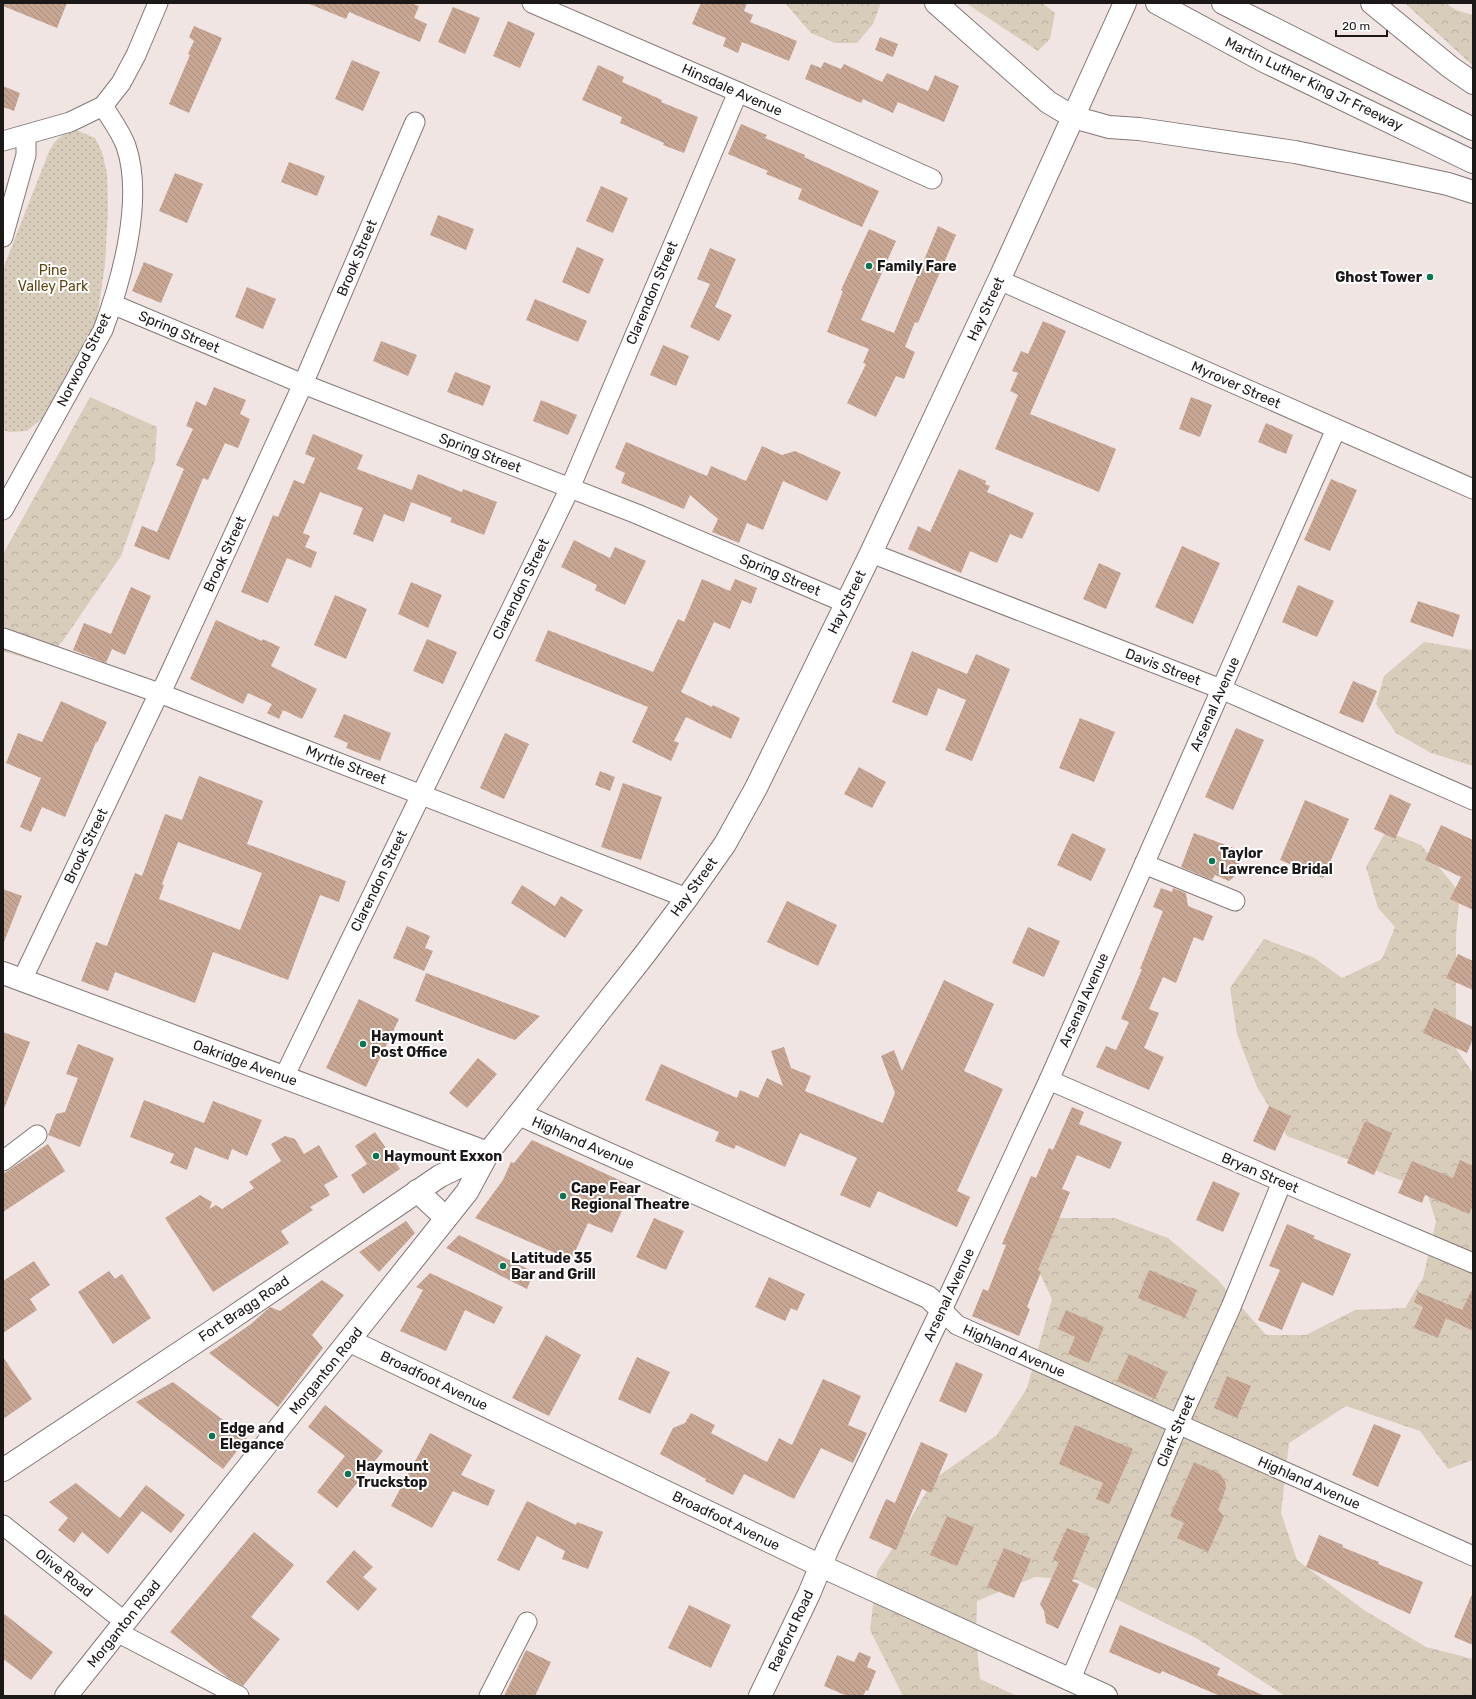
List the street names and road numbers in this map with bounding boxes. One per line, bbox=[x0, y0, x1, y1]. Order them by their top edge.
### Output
street label: Martin Luther King Jr Freeway bbox=[1222, 33, 1406, 135]
street label: Hinsdale Avenue bbox=[679, 60, 785, 120]
street label: Brook Street bbox=[333, 217, 381, 299]
street label: Clarendon Street bbox=[623, 238, 682, 347]
street label: Hay Street bbox=[964, 274, 1008, 344]
street label: Spring Street bbox=[136, 307, 223, 357]
street label: Norwood Street bbox=[53, 310, 115, 409]
street label: Myrover Street bbox=[1189, 358, 1284, 413]
street label: Spring Street bbox=[437, 430, 524, 477]
street label: Brook Street bbox=[200, 513, 250, 595]
street label: Clarendon Street bbox=[489, 535, 553, 642]
street label: Spring Street bbox=[737, 550, 824, 600]
street label: Hay Street bbox=[824, 567, 870, 637]
street label: Davis Street bbox=[1123, 645, 1204, 689]
street label: Arsenal Avenue bbox=[1187, 654, 1243, 754]
street label: Myrtle Street bbox=[303, 742, 389, 788]
street label: Brook Street bbox=[60, 805, 112, 886]
street label: Clarendon Street bbox=[347, 827, 411, 934]
street label: Hay Street bbox=[667, 854, 721, 920]
street label: Arsenal Avenue bbox=[1056, 950, 1112, 1050]
street label: Oakridge Avenue bbox=[191, 1036, 300, 1090]
street label: Highland Avenue bbox=[529, 1113, 637, 1173]
street label: Bryan Street bbox=[1219, 1149, 1302, 1197]
street label: Arsenal Avenue bbox=[920, 1245, 978, 1345]
street label: Fort Bragg Road bbox=[195, 1272, 293, 1346]
street label: Highland Avenue bbox=[960, 1321, 1068, 1381]
street label: Morganton Road bbox=[286, 1324, 366, 1418]
street label: Broadfoot Avenue bbox=[377, 1348, 491, 1414]
street label: Clark Street bbox=[1153, 1392, 1199, 1470]
street label: Highland Avenue bbox=[1255, 1453, 1363, 1513]
street label: Broadfoot Avenue bbox=[669, 1488, 783, 1554]
street label: Olive Road bbox=[32, 1545, 96, 1601]
street label: Morganton Road bbox=[84, 1577, 164, 1671]
street label: Raeford Road bbox=[765, 1587, 817, 1675]

